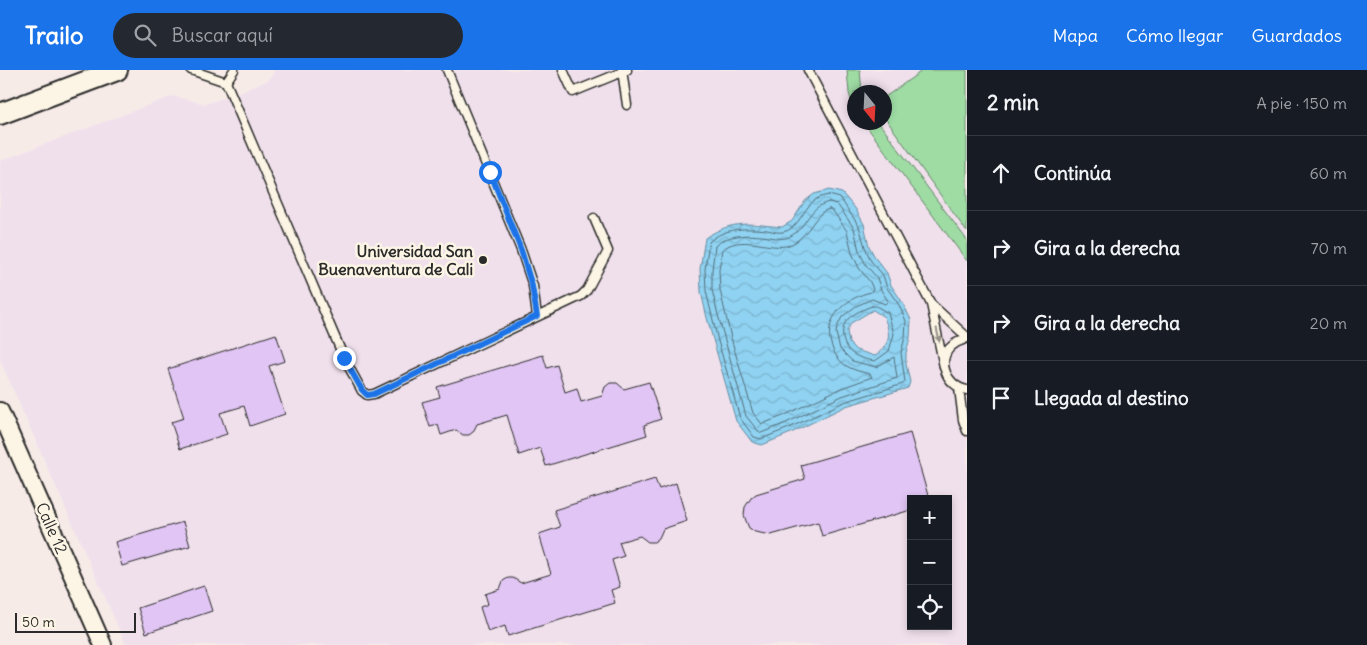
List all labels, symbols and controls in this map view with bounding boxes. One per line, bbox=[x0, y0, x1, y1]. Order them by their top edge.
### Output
search box bbox=[113, 13, 463, 58]
text: Trailo bbox=[25, 20, 83, 50]
icon: search bbox=[131, 21, 159, 49]
text: Buscar aquí bbox=[171, 23, 273, 47]
text: Mapa bbox=[1053, 24, 1098, 47]
text: Cómo llegar bbox=[1126, 24, 1223, 47]
text: Guardados bbox=[1251, 24, 1342, 47]
north arrow bbox=[847, 85, 892, 130]
text: 2 min bbox=[987, 89, 1039, 116]
text: A pie · 150 m bbox=[1257, 93, 1347, 113]
icon: ahead bbox=[987, 159, 1015, 187]
route start bbox=[479, 161, 502, 184]
text: Continúa bbox=[1034, 161, 1111, 185]
text: 60 m bbox=[1309, 163, 1347, 183]
icon: right bbox=[987, 234, 1015, 262]
text: Gira a la derecha bbox=[1034, 236, 1180, 260]
text: 70 m bbox=[1311, 238, 1347, 258]
place label: Universidad San Buenaventura de Cali bbox=[318, 241, 473, 279]
marker: Universidad San Buenaventura de Cali bbox=[477, 254, 489, 266]
icon: right bbox=[987, 309, 1015, 337]
text: Gira a la derecha bbox=[1034, 311, 1180, 335]
text: 20 m bbox=[1310, 313, 1347, 333]
one-way arrow bbox=[934, 327, 942, 343]
route end bbox=[333, 347, 356, 370]
icon: arrive bbox=[987, 384, 1015, 412]
text: Llegada al destino bbox=[1034, 386, 1189, 410]
map controls bbox=[907, 495, 952, 630]
button: + bbox=[907, 495, 952, 540]
street label: Calle 12 bbox=[32, 499, 72, 557]
button: − bbox=[907, 540, 952, 585]
button: locate bbox=[907, 585, 952, 630]
scale bar bbox=[15, 610, 136, 633]
text: 50 m bbox=[22, 613, 55, 631]

